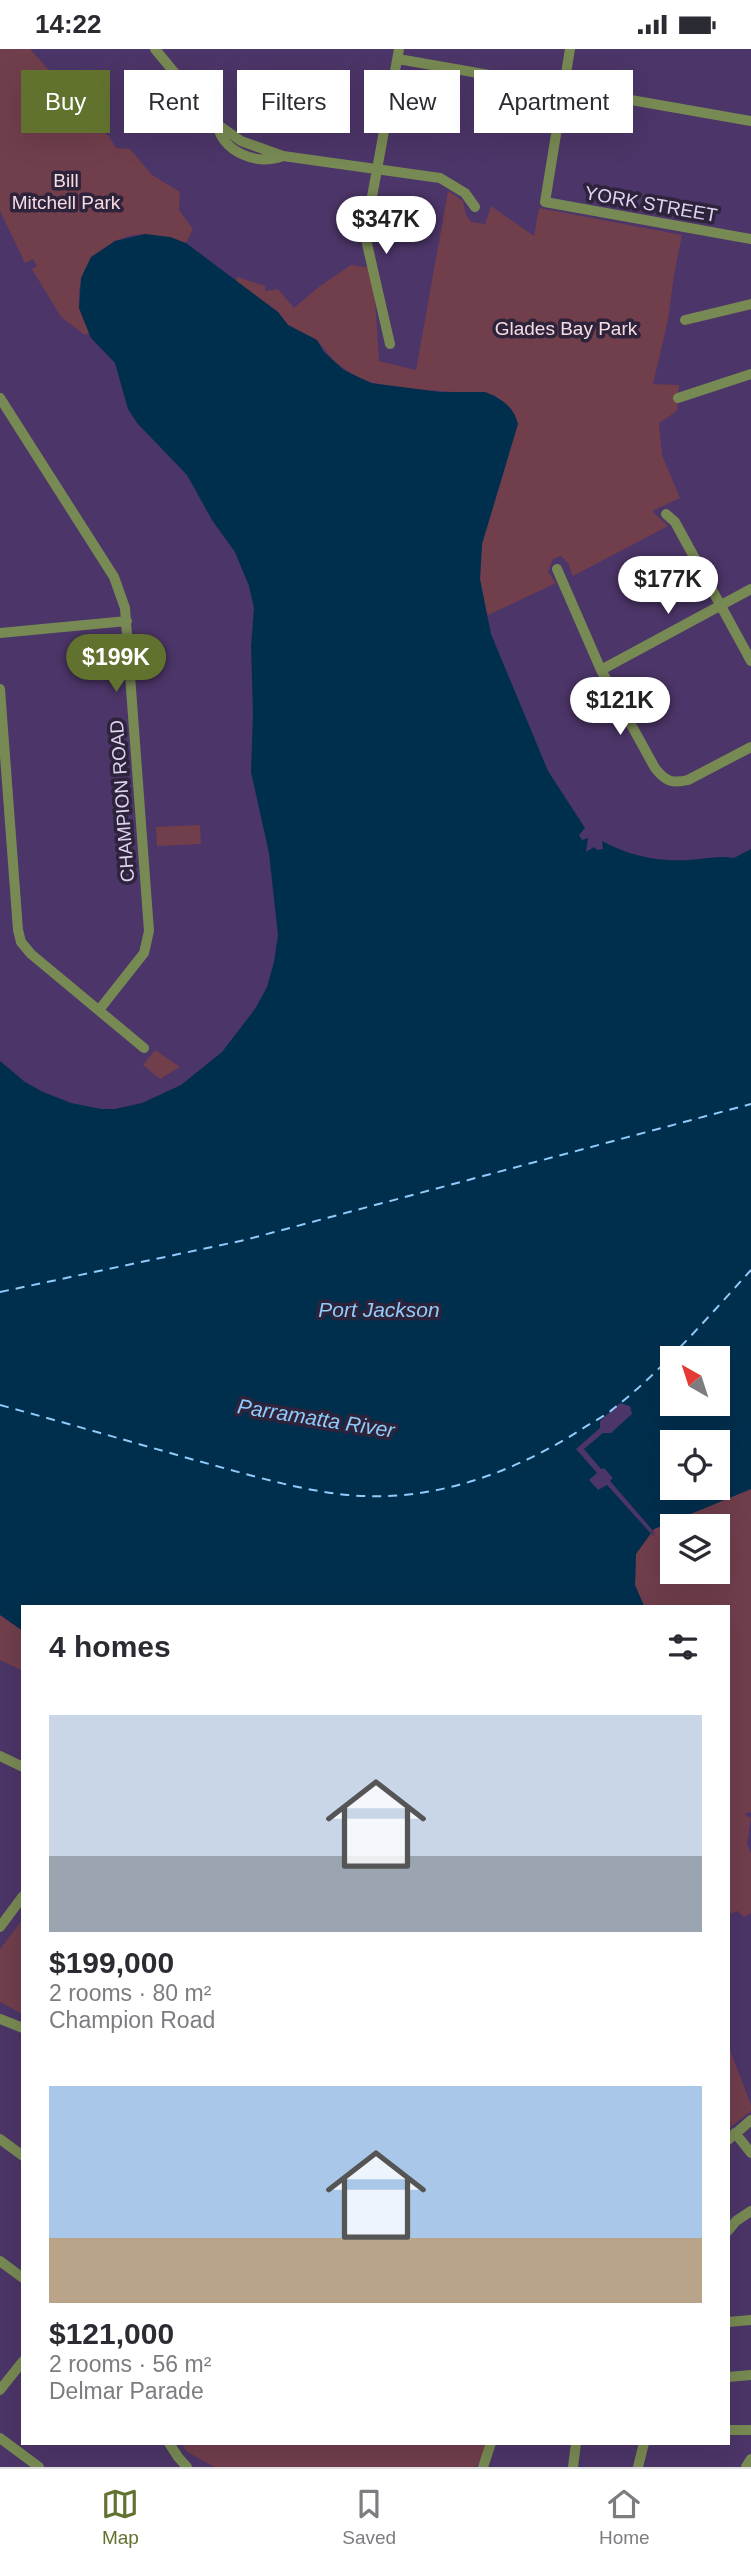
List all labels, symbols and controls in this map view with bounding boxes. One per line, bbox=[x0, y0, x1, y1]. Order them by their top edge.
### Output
text: 14:22 bbox=[35, 9, 102, 39]
chip: Buy bbox=[21, 70, 110, 133]
chip: Rent bbox=[124, 70, 223, 133]
chip: Filters bbox=[237, 70, 350, 133]
chip: New bbox=[364, 70, 460, 133]
chip: Apartment bbox=[474, 70, 633, 133]
park label: Bill Mitchell Park bbox=[12, 170, 121, 213]
street label: YORK STREET bbox=[583, 182, 719, 226]
pin: $347K bbox=[337, 197, 435, 256]
text: $347K bbox=[352, 206, 420, 232]
park label: Glades Bay Park bbox=[495, 318, 638, 339]
pin: $177K bbox=[619, 557, 717, 616]
text: $177K bbox=[634, 566, 702, 592]
pin: $199K bbox=[67, 635, 165, 694]
text: $199K bbox=[82, 644, 150, 670]
pin: $121K bbox=[571, 677, 669, 737]
text: $121K bbox=[586, 687, 654, 713]
street label: CHAMPION ROAD bbox=[106, 719, 138, 883]
water label: Port Jackson bbox=[318, 1298, 440, 1321]
north arrow bbox=[660, 1346, 730, 1416]
map controls bbox=[660, 1346, 730, 1584]
water label: Parramatta River bbox=[236, 1394, 397, 1442]
button: locate bbox=[660, 1430, 730, 1500]
button: layers bbox=[660, 1514, 730, 1584]
icon: filters bbox=[664, 1628, 702, 1666]
text: 4 homes bbox=[49, 1630, 171, 1663]
icon: home bbox=[313, 1761, 439, 1887]
text: $199,000 bbox=[49, 1946, 174, 1979]
text: 2 rooms · 80 m² bbox=[49, 1980, 211, 2006]
text: Champion Road bbox=[49, 2007, 215, 2033]
icon: home bbox=[313, 2132, 439, 2258]
text: $121,000 bbox=[49, 2317, 174, 2350]
text: 2 rooms · 56 m² bbox=[49, 2351, 211, 2377]
text: Delmar Parade bbox=[49, 2378, 204, 2404]
tab: Map bbox=[101, 2485, 139, 2549]
tab: Saved bbox=[342, 2485, 396, 2549]
tab: Home bbox=[599, 2485, 650, 2549]

